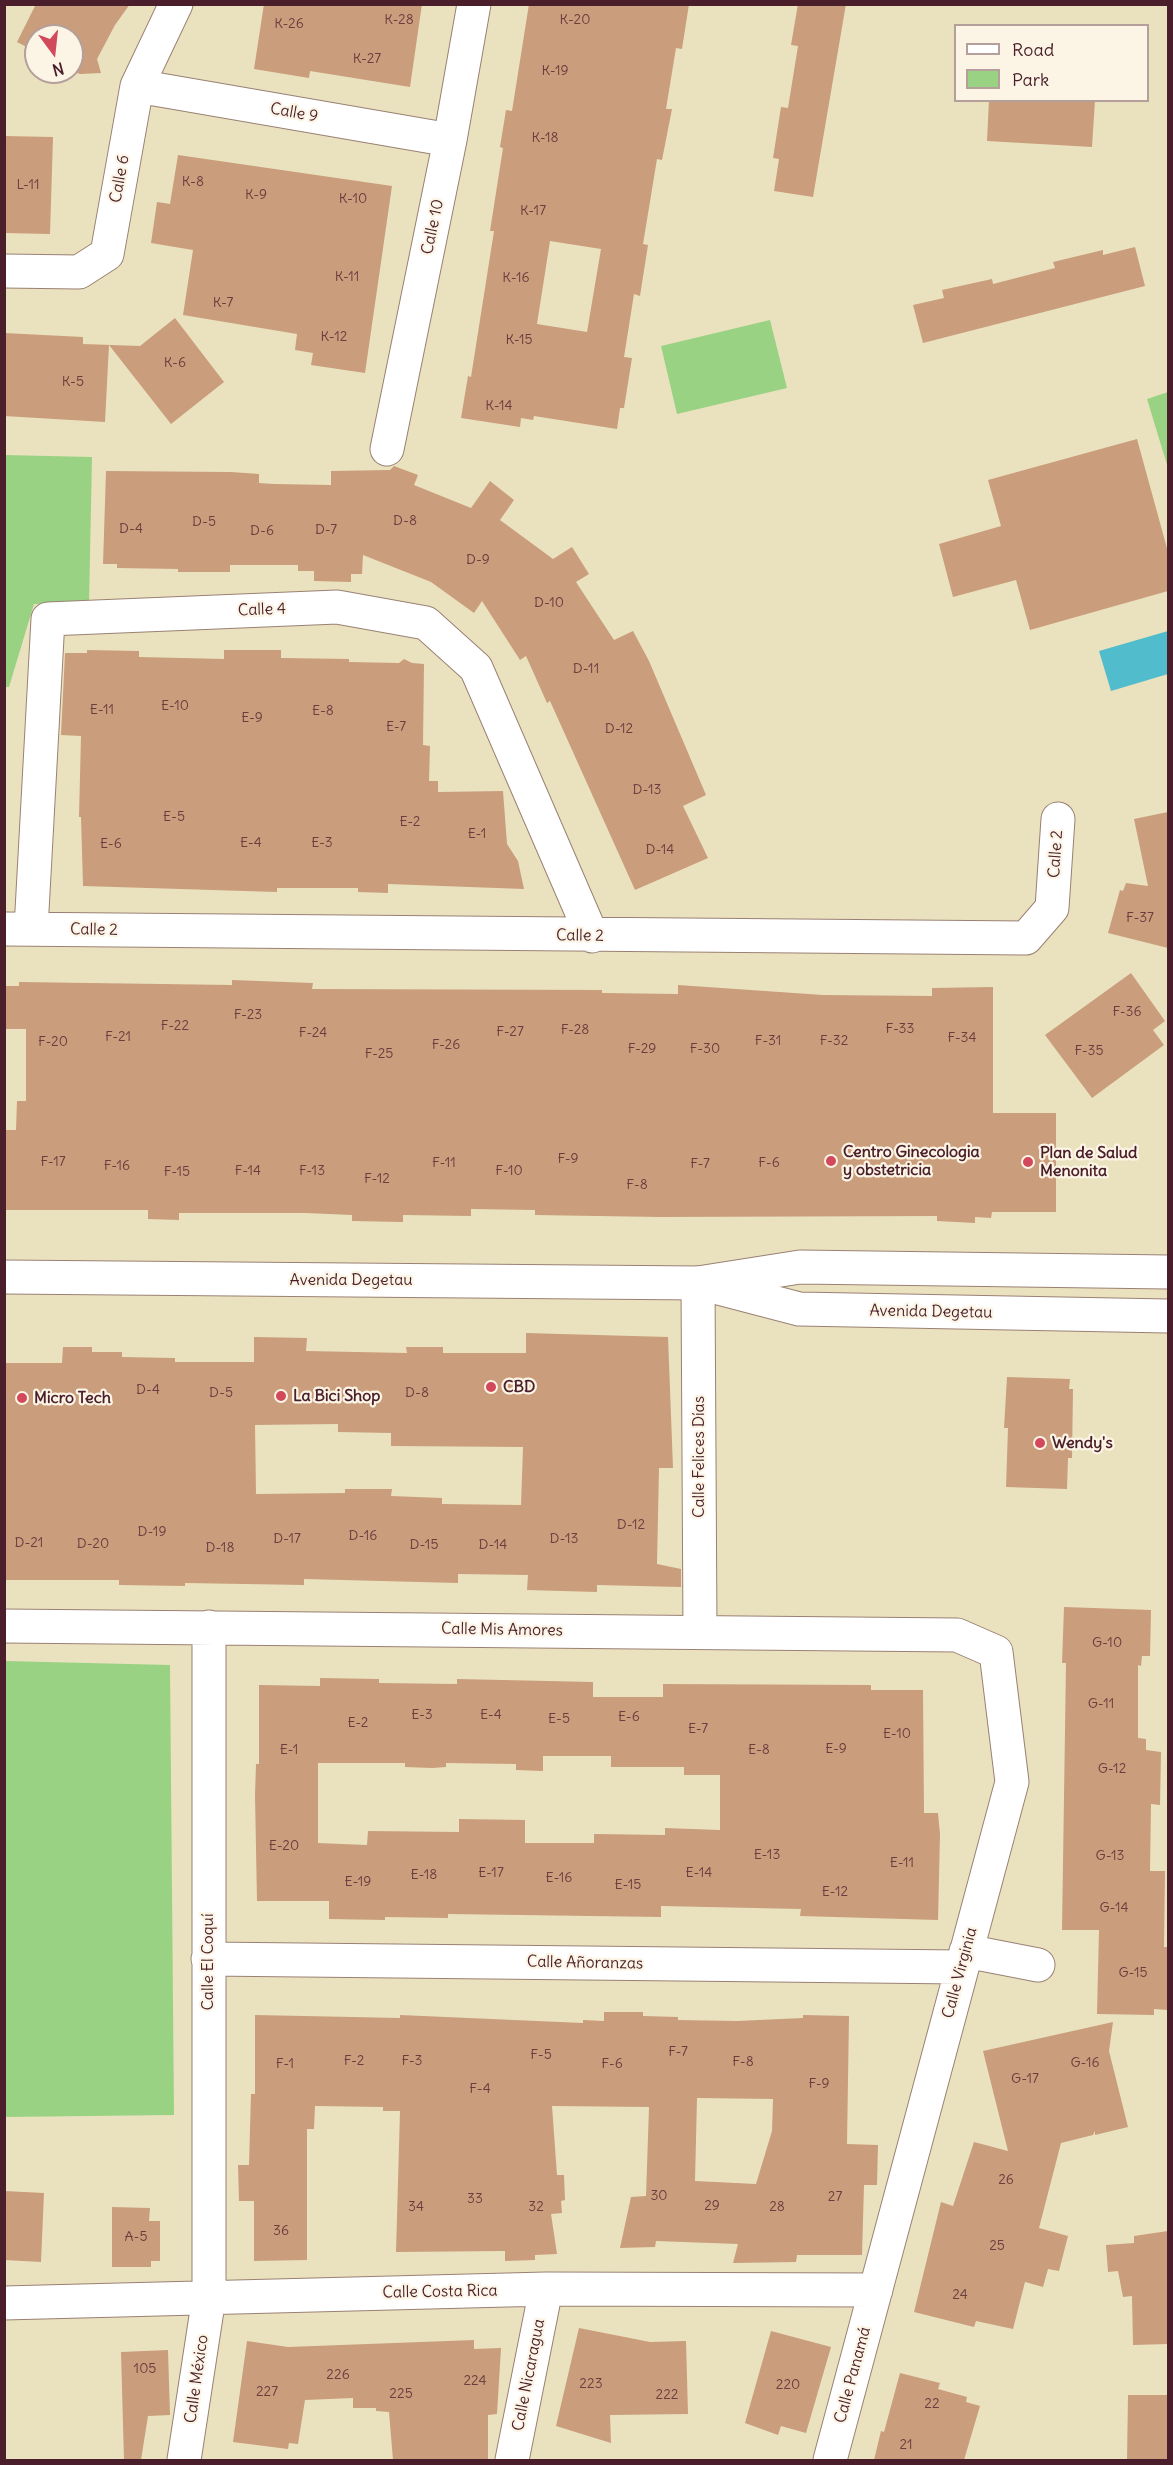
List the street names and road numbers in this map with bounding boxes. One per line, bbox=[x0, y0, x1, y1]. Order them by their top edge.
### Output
street label: Calle 9 bbox=[269, 99, 319, 127]
street label: Calle 6 bbox=[106, 154, 134, 204]
street label: Calle 10 bbox=[418, 198, 448, 256]
street label: Calle 4 bbox=[237, 600, 287, 620]
street label: Calle 2 bbox=[1045, 829, 1067, 879]
street label: Calle 2 bbox=[70, 920, 118, 940]
street label: Calle 2 bbox=[556, 926, 604, 946]
street label: Avenida Degetau bbox=[289, 1270, 413, 1290]
street label: Avenida Degetau bbox=[869, 1301, 993, 1323]
street label: Calle Felices Días bbox=[689, 1396, 709, 1518]
street label: Calle Mis Amores bbox=[441, 1619, 563, 1641]
street label: Calle El Coquí bbox=[198, 1913, 218, 2011]
street label: Calle Virginia bbox=[939, 1925, 981, 2021]
street label: Calle Añoranzas bbox=[527, 1952, 643, 1974]
street label: Calle Costa Rica bbox=[382, 2281, 498, 2303]
street label: Calle Nicaragua bbox=[509, 2317, 549, 2433]
street label: Calle Panamá bbox=[831, 2325, 875, 2425]
street label: Calle México bbox=[181, 2334, 213, 2424]

